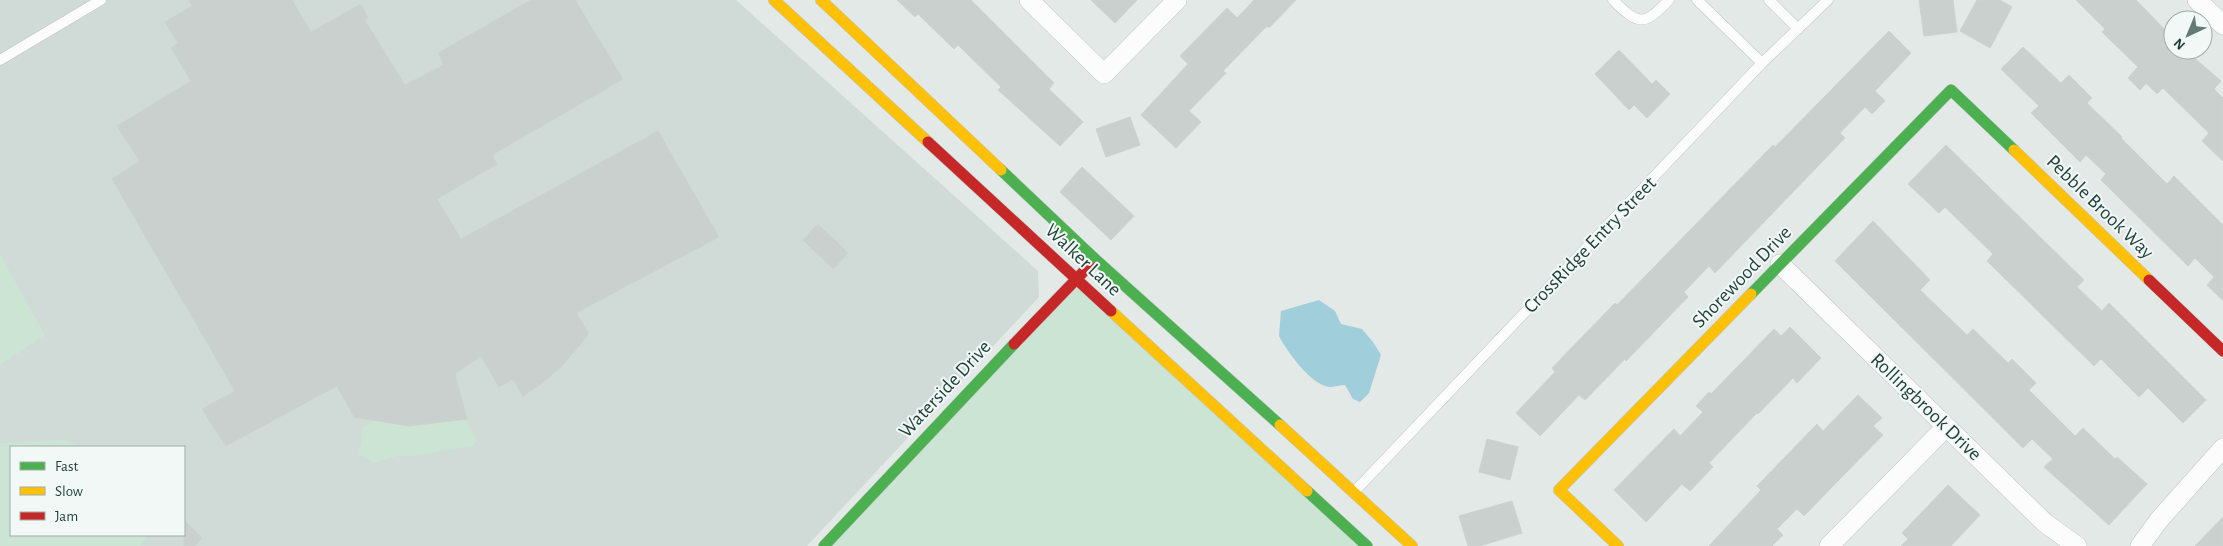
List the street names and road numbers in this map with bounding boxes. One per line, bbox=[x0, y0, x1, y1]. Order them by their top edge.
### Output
street label: Pebble Brook Way bbox=[2043, 151, 2158, 263]
street label: CrossRidge Entry Street bbox=[1520, 173, 1660, 317]
street label: Walker Lane bbox=[1041, 220, 1125, 300]
street label: Shorewood Drive bbox=[1689, 222, 1795, 332]
street label: Waterside Drive bbox=[895, 337, 995, 441]
street label: Rollingbrook Drive bbox=[1867, 349, 1985, 465]

